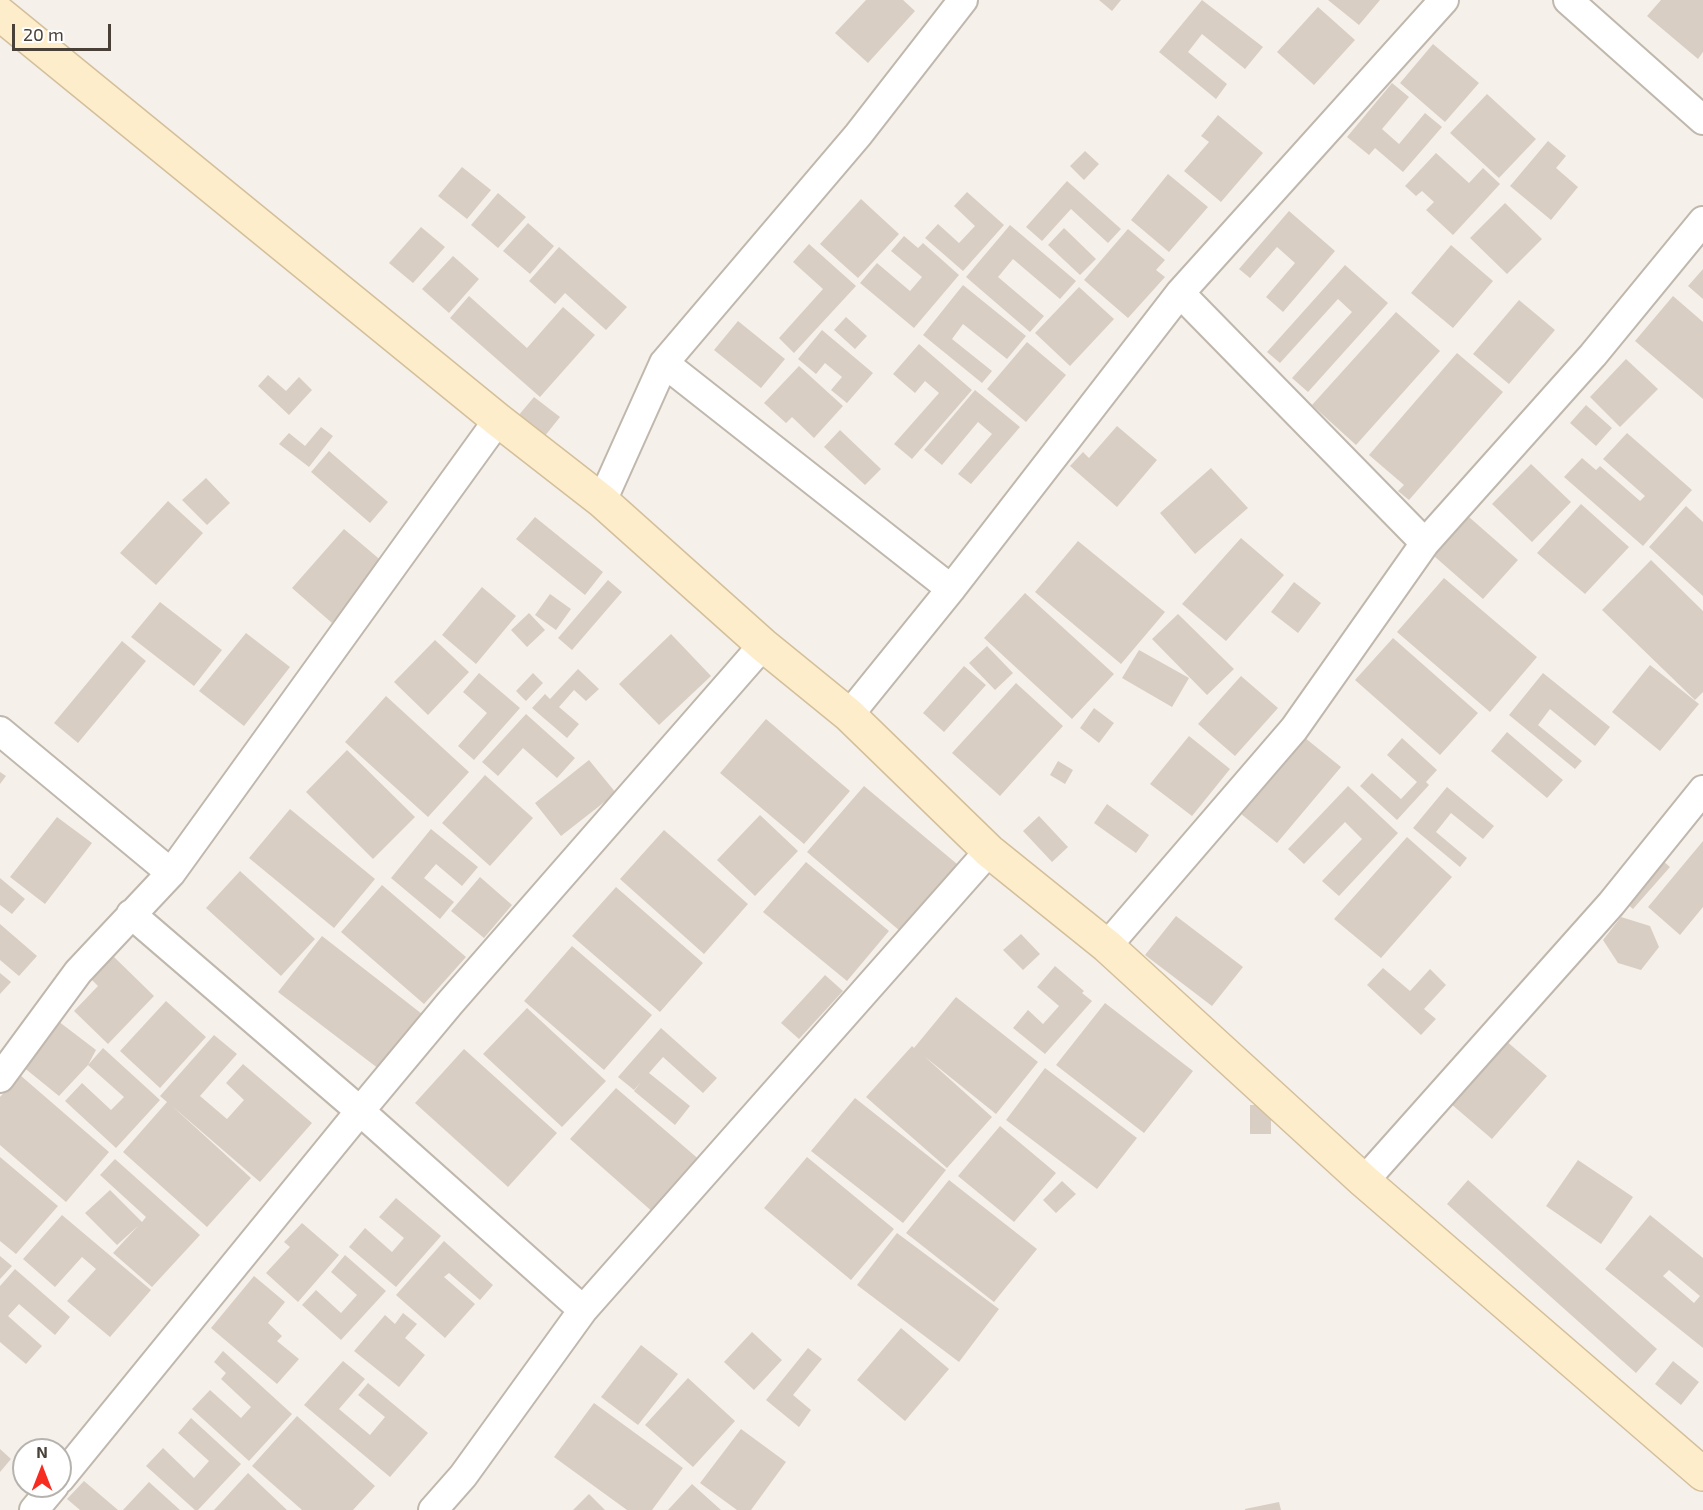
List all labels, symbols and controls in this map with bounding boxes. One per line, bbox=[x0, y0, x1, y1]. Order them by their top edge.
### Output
scale bar bbox=[15, 12, 114, 50]
text: 20 m bbox=[23, 23, 64, 45]
north arrow bbox=[12, 1438, 72, 1498]
text: N bbox=[36, 1442, 48, 1461]

